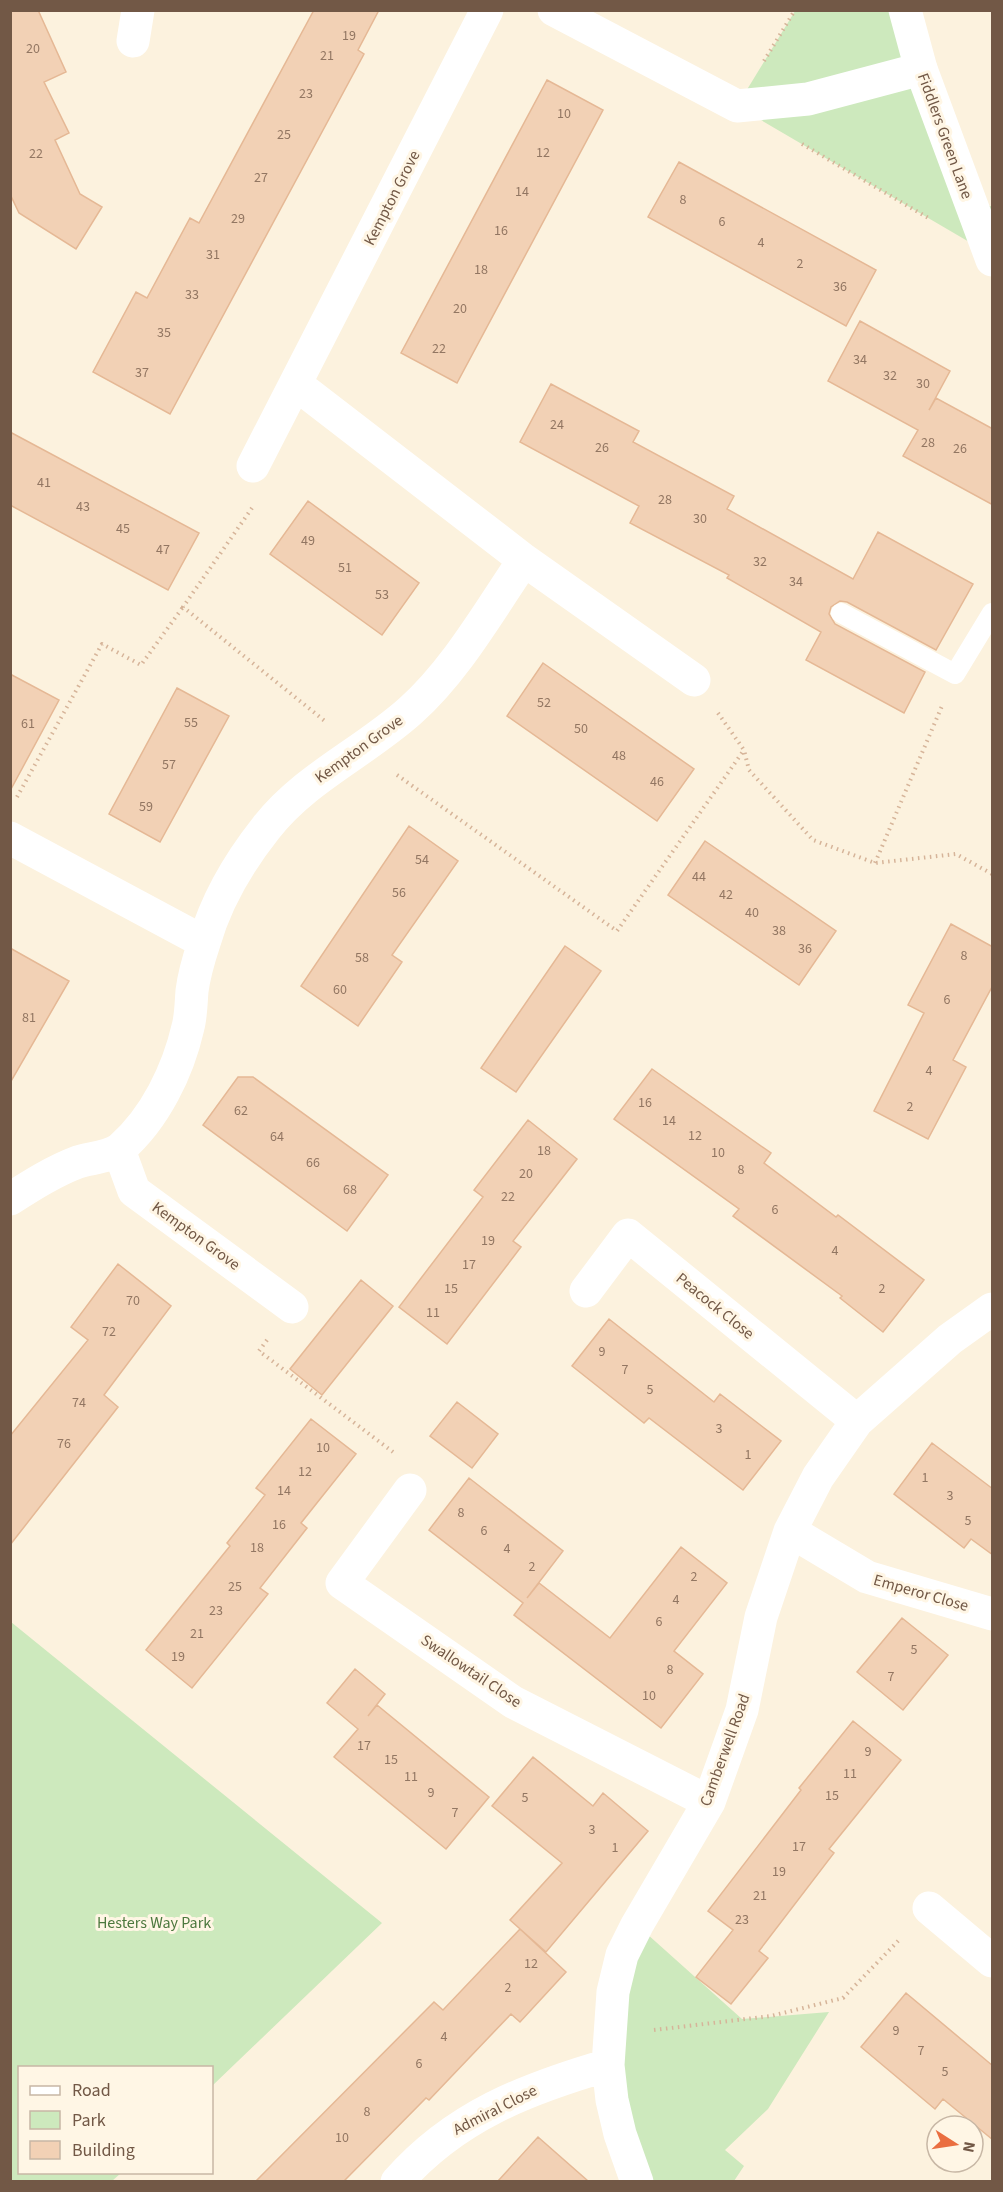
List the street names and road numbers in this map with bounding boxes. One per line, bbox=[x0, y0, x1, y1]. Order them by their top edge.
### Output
street label: Fiddlers Green Lane bbox=[912, 70, 978, 202]
street label: Kempton Grove bbox=[359, 147, 425, 249]
street label: Kempton Grove bbox=[310, 710, 408, 788]
street label: Kempton Grove bbox=[147, 1197, 245, 1275]
street label: Peacock Close bbox=[671, 1268, 759, 1344]
street label: Emperor Close bbox=[871, 1569, 971, 1617]
street label: Swallowtail Close bbox=[416, 1629, 526, 1713]
street label: Camberwell Road bbox=[694, 1691, 756, 1809]
street label: Admiral Close bbox=[449, 2079, 541, 2141]

